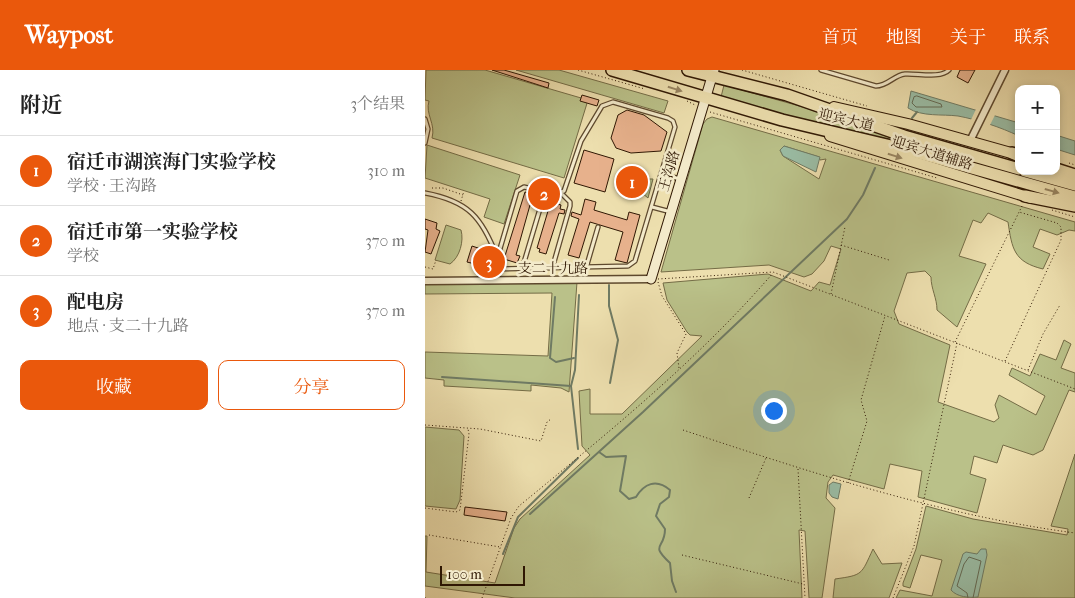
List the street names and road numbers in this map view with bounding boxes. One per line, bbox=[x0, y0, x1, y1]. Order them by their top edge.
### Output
street label: 迎宾大道 bbox=[817, 105, 875, 135]
street label: 迎宾大道辅路 bbox=[889, 133, 975, 173]
street label: 王沟路 bbox=[655, 148, 683, 194]
street label: 支二十九路 bbox=[518, 260, 588, 277]

